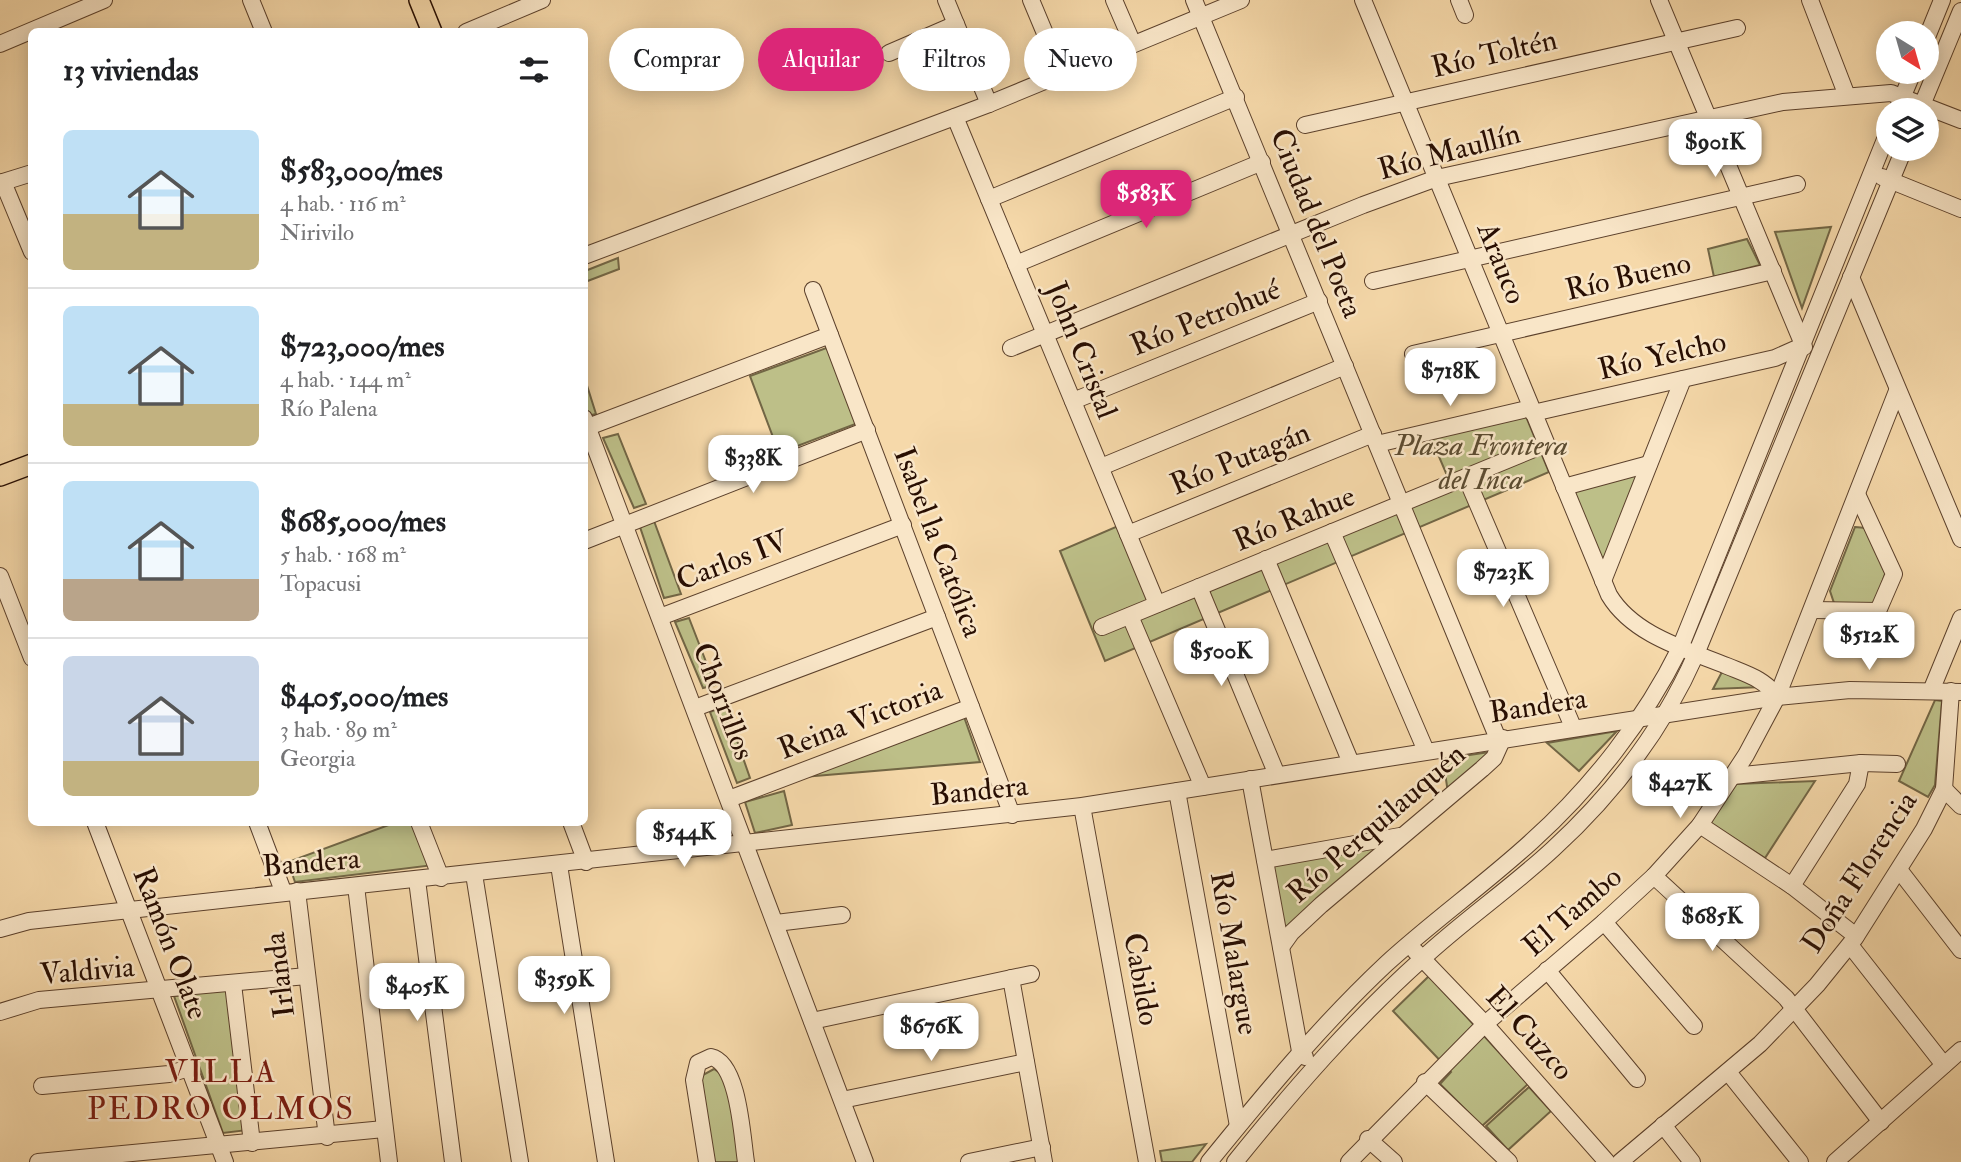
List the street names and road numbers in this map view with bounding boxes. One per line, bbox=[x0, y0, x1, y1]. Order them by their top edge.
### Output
street label: Río Toltén bbox=[1428, 21, 1561, 86]
street label: Río Maullín bbox=[1374, 115, 1524, 188]
street label: Ciudad del Poeta bbox=[1262, 123, 1371, 324]
street label: Arauco bbox=[1468, 216, 1535, 309]
street label: Río Bueno bbox=[1562, 244, 1694, 309]
street label: Río Petrohué bbox=[1125, 271, 1286, 364]
street label: John Cristal bbox=[1037, 275, 1126, 424]
street label: Río Yelcho bbox=[1595, 323, 1730, 388]
street label: Río Putagán bbox=[1165, 414, 1316, 503]
street label: Isabel la Católica bbox=[885, 442, 992, 643]
street label: Río Rahue bbox=[1228, 477, 1360, 559]
street label: Carlos IV bbox=[671, 522, 795, 599]
street label: Chorrillos bbox=[684, 637, 763, 765]
street label: Reina Victoria bbox=[773, 671, 948, 768]
street label: Bandera bbox=[1487, 679, 1590, 731]
street label: Río Perquilauquén bbox=[1280, 736, 1473, 911]
street label: Bandera bbox=[928, 767, 1030, 814]
street label: Doña Florencia bbox=[1793, 784, 1926, 960]
street label: Bandera bbox=[261, 840, 362, 885]
street label: El Tambo bbox=[1515, 858, 1629, 964]
street label: Ramón Olate bbox=[125, 862, 216, 1024]
street label: Río Malargue bbox=[1202, 868, 1267, 1038]
street label: Irlanda bbox=[256, 930, 303, 1020]
street label: Cabildo bbox=[1115, 930, 1168, 1028]
street label: Valdivia bbox=[38, 948, 136, 993]
street label: El Cuzco bbox=[1478, 979, 1581, 1088]

